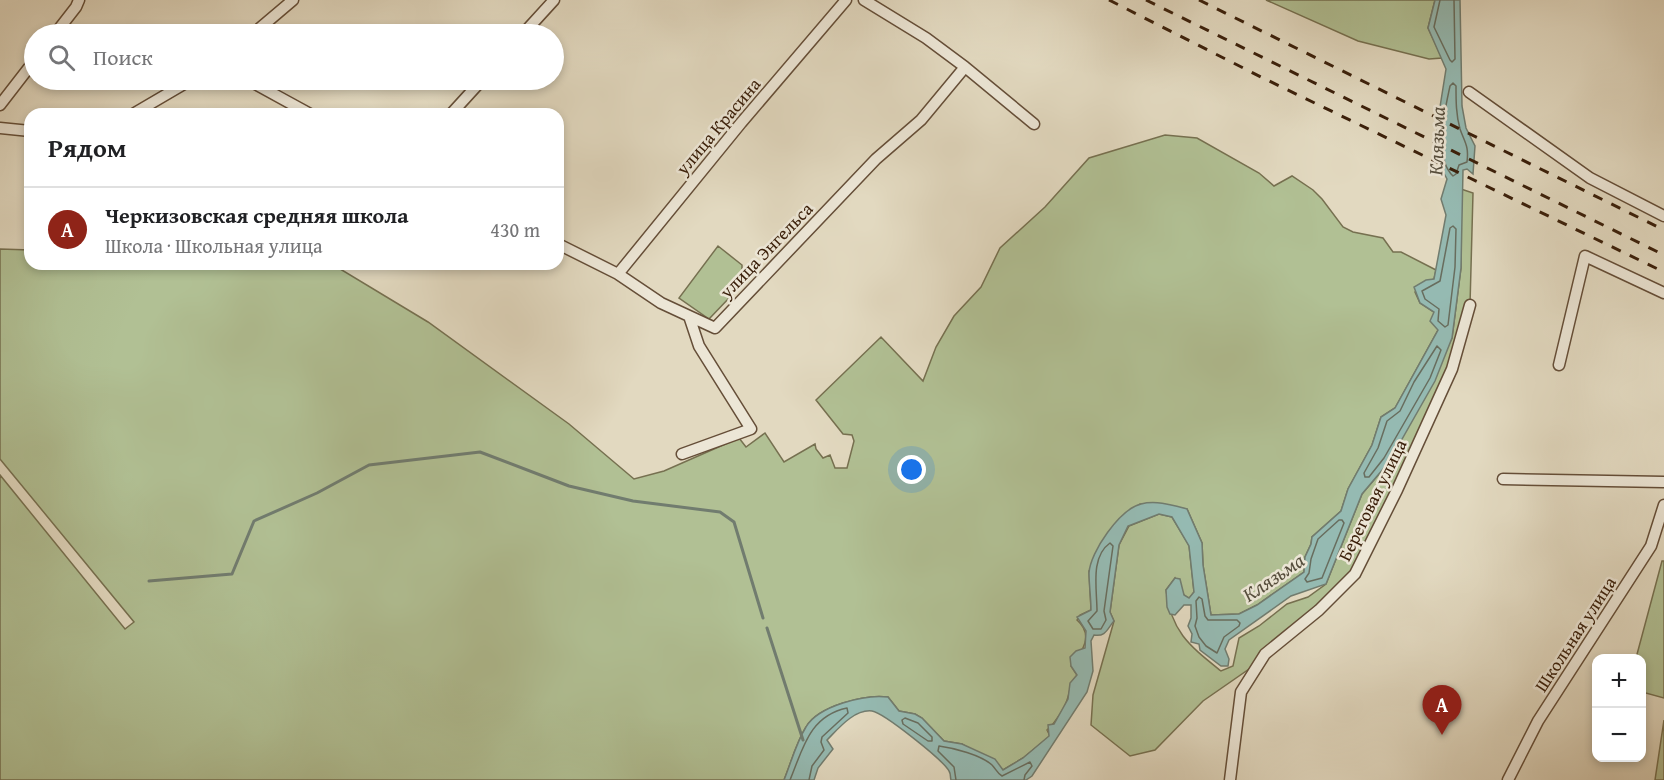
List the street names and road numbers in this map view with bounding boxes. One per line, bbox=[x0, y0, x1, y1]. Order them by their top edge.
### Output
street label: улица Красина bbox=[669, 71, 767, 181]
street label: улица Энгельса bbox=[712, 196, 819, 305]
street label: Береговая улица bbox=[1331, 434, 1413, 566]
street label: Школьная улица bbox=[1528, 571, 1623, 697]

